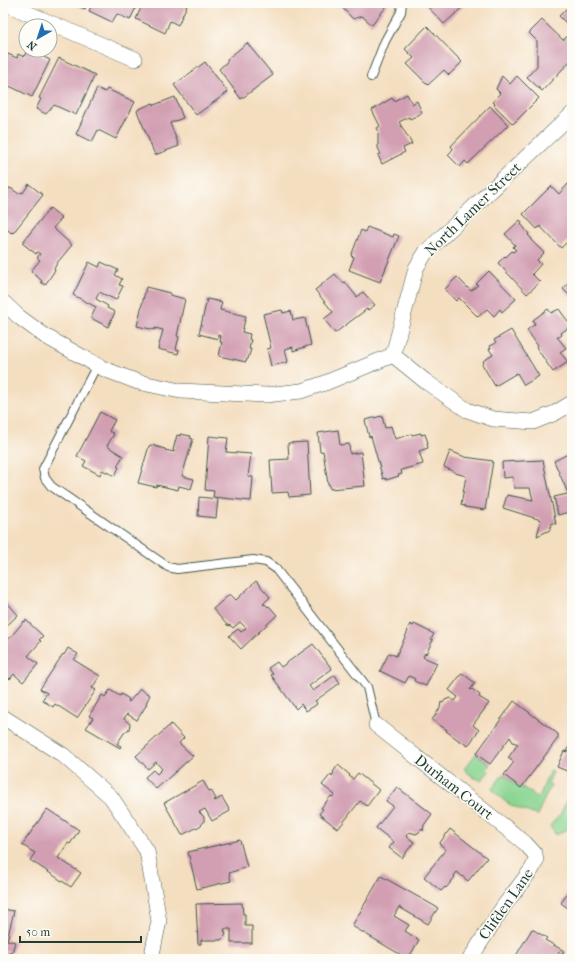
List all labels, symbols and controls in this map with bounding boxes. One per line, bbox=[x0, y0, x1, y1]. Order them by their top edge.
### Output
north arrow bbox=[18, 18, 58, 58]
text: N bbox=[24, 37, 39, 53]
street label: North Lamer Street bbox=[421, 158, 525, 260]
street label: Durham Court bbox=[411, 751, 498, 824]
street label: Clifden Lane bbox=[475, 864, 537, 943]
scale bar bbox=[20, 918, 141, 944]
text: 50 m bbox=[26, 925, 50, 939]

